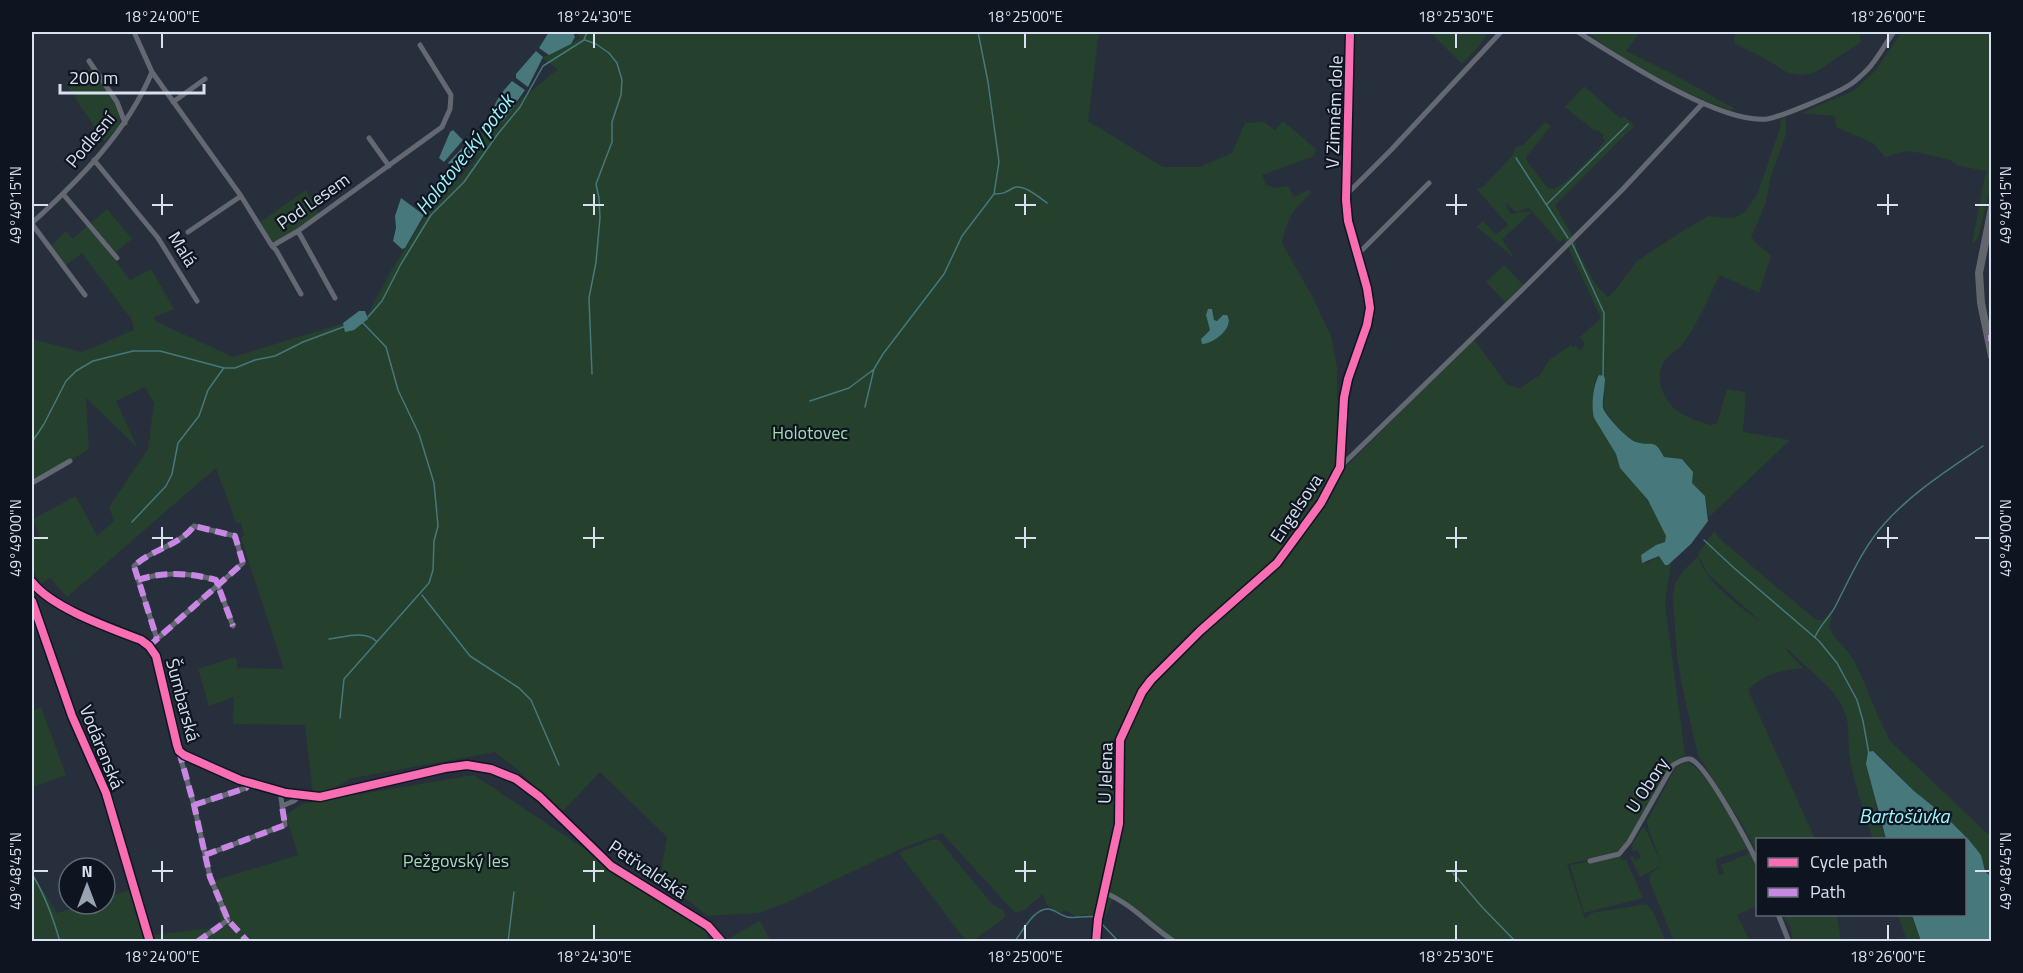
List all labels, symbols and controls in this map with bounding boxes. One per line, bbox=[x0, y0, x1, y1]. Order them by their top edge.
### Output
text: 18°24'00"E bbox=[124, 5, 200, 28]
text: 18°24'30"E bbox=[556, 5, 632, 28]
text: 18°25'00"E bbox=[987, 5, 1063, 28]
text: 18°25'30"E bbox=[1418, 5, 1494, 28]
text: 18°26'00"E bbox=[1850, 5, 1926, 28]
street label: V Zimném dole bbox=[1319, 55, 1349, 169]
scale bar bbox=[60, 57, 204, 95]
text: 200 m bbox=[69, 64, 118, 91]
water label: Holotovecký potok bbox=[407, 85, 522, 221]
street label: Podlesní bbox=[59, 105, 123, 174]
text: 49°49'15"N bbox=[4, 166, 27, 244]
street label: Pod Lesem bbox=[271, 166, 355, 236]
text: 49°49'15"N bbox=[1994, 166, 2017, 244]
street label: Malá bbox=[162, 226, 204, 272]
park label: Holotovec bbox=[772, 419, 848, 446]
street label: Engelsova bbox=[1263, 468, 1329, 548]
text: 49°49'00"N bbox=[4, 499, 27, 577]
text: 49°49'00"N bbox=[1994, 499, 2017, 577]
street label: Šumbarská bbox=[159, 655, 207, 745]
street label: Vodárenská bbox=[73, 701, 131, 793]
street label: U Jelena bbox=[1090, 742, 1120, 804]
street label: U Obory bbox=[1619, 752, 1675, 818]
water label: Bartošůvka bbox=[1859, 800, 1950, 831]
text: 49°48'45"N bbox=[4, 832, 27, 910]
text: 49°48'45"N bbox=[1994, 832, 2017, 910]
street label: Petřvaldská bbox=[603, 833, 693, 905]
legend bbox=[1756, 838, 1966, 916]
park label: Pežgovský les bbox=[403, 847, 509, 874]
text: Cycle path bbox=[1810, 848, 1888, 875]
north arrow bbox=[57, 856, 117, 916]
text: N bbox=[81, 859, 93, 883]
text: Path bbox=[1810, 878, 1846, 905]
text: 18°24'00"E bbox=[124, 945, 200, 968]
text: 18°24'30"E bbox=[556, 945, 632, 968]
text: 18°25'00"E bbox=[987, 945, 1063, 968]
text: 18°25'30"E bbox=[1418, 945, 1494, 968]
text: 18°26'00"E bbox=[1850, 945, 1926, 968]

